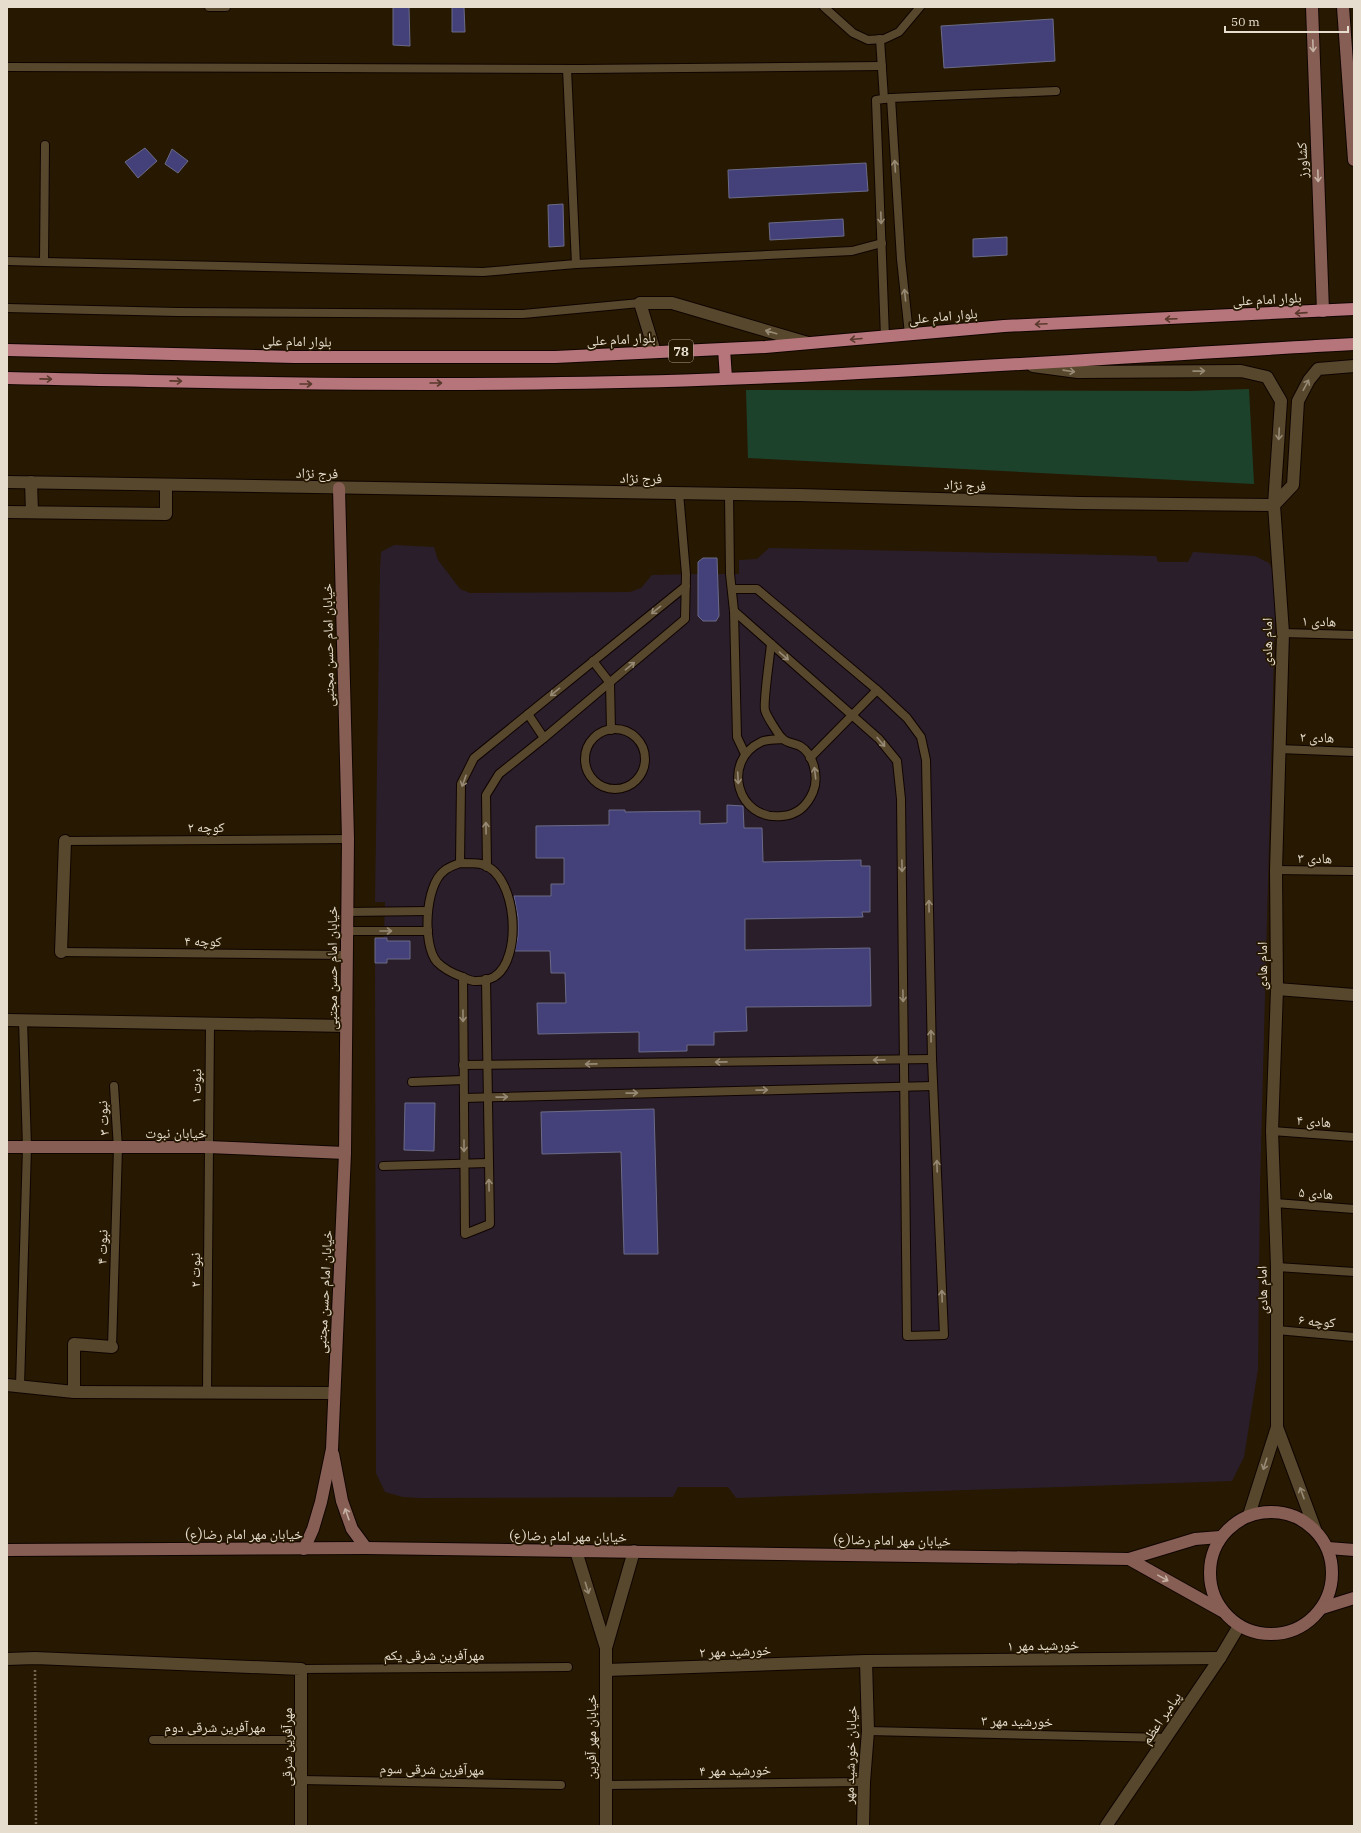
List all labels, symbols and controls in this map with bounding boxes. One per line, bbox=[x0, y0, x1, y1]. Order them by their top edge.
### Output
scale bar bbox=[1225, 8, 1348, 34]
text: 50 m bbox=[1231, 14, 1260, 29]
one-way arrow bbox=[1310, 39, 1317, 52]
street label: کشاورز bbox=[1292, 142, 1312, 179]
one-way arrow bbox=[892, 160, 899, 173]
one-way arrow bbox=[1314, 169, 1322, 182]
one-way arrow bbox=[877, 211, 884, 224]
street label: بلوار امام علی bbox=[1232, 288, 1302, 311]
one-way arrow bbox=[902, 289, 909, 302]
street label: بلوار امام علی bbox=[908, 304, 979, 329]
one-way arrow bbox=[1295, 309, 1308, 316]
one-way arrow bbox=[1165, 315, 1178, 322]
one-way arrow bbox=[1035, 321, 1048, 328]
street label: بلوار امام علی bbox=[586, 328, 656, 351]
one-way arrow bbox=[765, 328, 778, 335]
street label: بلوار امام علی bbox=[262, 331, 332, 352]
one-way arrow bbox=[850, 335, 863, 343]
road number: 78 bbox=[669, 340, 693, 362]
one-way arrow bbox=[1062, 367, 1075, 375]
one-way arrow bbox=[1192, 367, 1205, 375]
one-way arrow bbox=[39, 375, 52, 383]
one-way arrow bbox=[169, 377, 182, 385]
one-way arrow bbox=[429, 379, 442, 387]
one-way arrow bbox=[1303, 379, 1311, 391]
one-way arrow bbox=[299, 380, 312, 388]
one-way arrow bbox=[1275, 427, 1282, 440]
street label: فرج نژاد bbox=[296, 464, 338, 483]
street label: فرج نژاد bbox=[620, 469, 662, 488]
street label: فرج نژاد bbox=[943, 475, 987, 496]
street label: خیابان امام حسن مجتبی bbox=[318, 583, 339, 707]
one-way arrow bbox=[650, 606, 661, 615]
street label: هادی ۱ bbox=[1301, 611, 1337, 631]
street label: امام هادی bbox=[1258, 618, 1277, 666]
one-way arrow bbox=[779, 651, 790, 660]
one-way arrow bbox=[624, 661, 635, 670]
one-way arrow bbox=[549, 688, 560, 697]
street label: هادی ۲ bbox=[1299, 727, 1335, 747]
one-way arrow bbox=[877, 737, 886, 748]
one-way arrow bbox=[811, 767, 819, 780]
one-way arrow bbox=[735, 771, 742, 784]
one-way arrow bbox=[459, 775, 467, 787]
street label: کوچه ۲ bbox=[187, 818, 225, 836]
one-way arrow bbox=[482, 822, 490, 835]
street label: هادی ۳ bbox=[1298, 849, 1332, 867]
one-way arrow bbox=[898, 859, 906, 872]
one-way arrow bbox=[925, 900, 933, 913]
street label: خیابان امام حسن مجتبی bbox=[323, 906, 342, 1030]
one-way arrow bbox=[379, 927, 392, 935]
street label: کوچه ۴ bbox=[184, 932, 222, 950]
street label: امام هادی bbox=[1253, 942, 1272, 990]
one-way arrow bbox=[899, 989, 907, 1002]
one-way arrow bbox=[459, 1009, 467, 1022]
one-way arrow bbox=[927, 1030, 935, 1043]
one-way arrow bbox=[873, 1056, 886, 1064]
one-way arrow bbox=[715, 1058, 728, 1066]
one-way arrow bbox=[585, 1060, 598, 1068]
street label: نبوت ۱ bbox=[187, 1068, 205, 1104]
one-way arrow bbox=[755, 1086, 768, 1094]
one-way arrow bbox=[625, 1090, 638, 1097]
one-way arrow bbox=[495, 1093, 508, 1101]
street label: نبوت ۳ bbox=[93, 1100, 113, 1136]
street label: هادی ۴ bbox=[1296, 1111, 1332, 1131]
street label: خیابان نبوت bbox=[145, 1124, 207, 1142]
one-way arrow bbox=[460, 1139, 468, 1152]
one-way arrow bbox=[933, 1160, 940, 1173]
one-way arrow bbox=[485, 1179, 493, 1192]
street label: هادی ۵ bbox=[1298, 1183, 1334, 1203]
street label: نبوت ۴ bbox=[92, 1229, 112, 1265]
street label: خیابان امام حسن مجتبی bbox=[312, 1230, 337, 1354]
street label: نبوت ۲ bbox=[186, 1252, 204, 1287]
street label: امام هادی bbox=[1253, 1266, 1272, 1314]
one-way arrow bbox=[938, 1290, 946, 1303]
street label: کوچه ۶ bbox=[1298, 1310, 1336, 1332]
one-way arrow bbox=[1261, 1457, 1268, 1470]
one-way arrow bbox=[1297, 1487, 1305, 1499]
one-way arrow bbox=[343, 1508, 350, 1521]
street label: خیابان مهر امام رضا(ع) bbox=[185, 1525, 303, 1544]
street label: خیابان مهر امام رضا(ع) bbox=[509, 1526, 627, 1547]
street label: خیابان مهر امام رضا(ع) bbox=[833, 1530, 951, 1551]
one-way arrow bbox=[1157, 1575, 1169, 1583]
one-way arrow bbox=[584, 1581, 591, 1594]
street label: خورشید مهر ۱ bbox=[1007, 1635, 1079, 1655]
street label: خورشید مهر ۲ bbox=[699, 1641, 771, 1661]
street label: مهرآفرین شرقی یکم bbox=[384, 1646, 484, 1665]
street label: پیامبر اعظم bbox=[1137, 1688, 1186, 1748]
street label: خیابان مهر آفرین bbox=[582, 1694, 600, 1779]
street label: خیابان خورشید مهر bbox=[839, 1705, 861, 1806]
street label: مهرآفرین شرقی bbox=[278, 1708, 296, 1786]
street label: خورشید مهر ۳ bbox=[981, 1711, 1053, 1731]
street label: مهرآفرین شرقی دوم bbox=[164, 1718, 266, 1737]
street label: مهرآفرین شرقی سوم bbox=[379, 1759, 485, 1780]
street label: خورشید مهر ۴ bbox=[699, 1760, 771, 1780]

